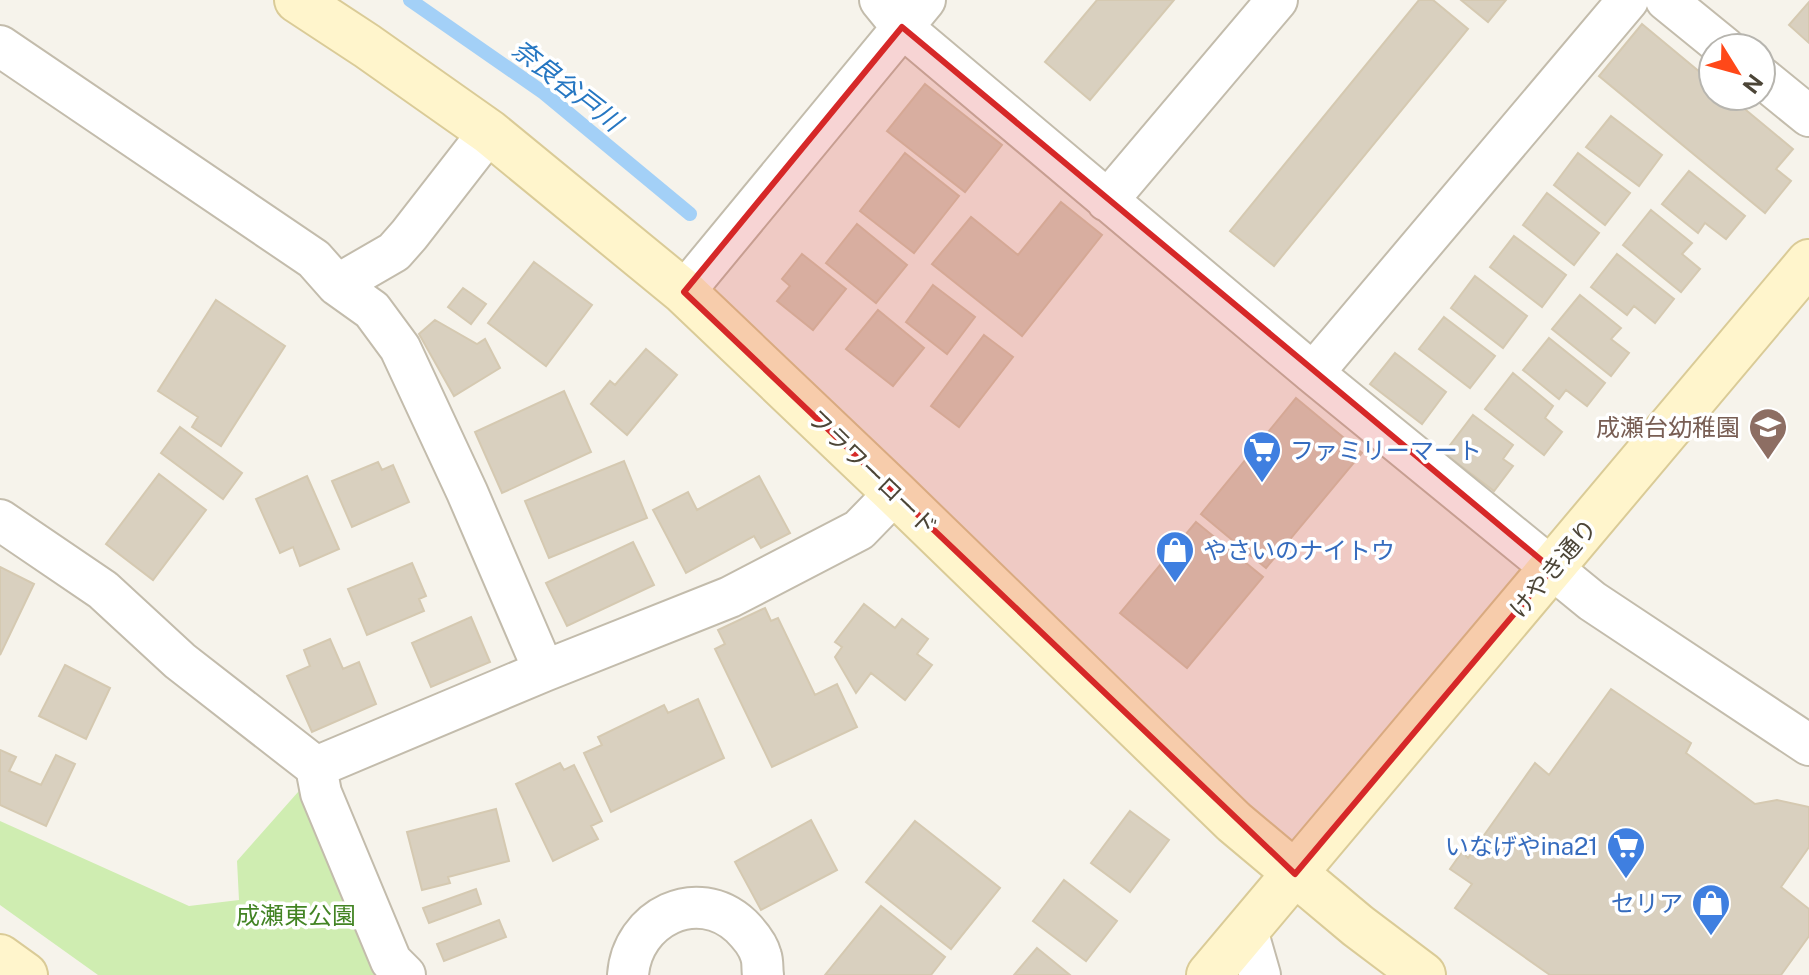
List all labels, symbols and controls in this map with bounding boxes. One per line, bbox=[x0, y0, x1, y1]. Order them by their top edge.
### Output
north arrow bbox=[1697, 32, 1777, 112]
water label: 奈良谷戸川 bbox=[506, 33, 630, 139]
text: N bbox=[1737, 69, 1769, 99]
street label: フラワーロード bbox=[803, 404, 943, 540]
school or university icon: 成瀬台幼稚園 bbox=[1747, 406, 1789, 461]
place label: 成瀬台幼稚園 bbox=[1596, 413, 1740, 441]
supermarket icon: ファミリーマート bbox=[1241, 429, 1283, 484]
place label: ファミリーマート bbox=[1290, 436, 1482, 464]
street label: けやき通り bbox=[1504, 513, 1602, 623]
shop icon: やさいのナイトウ bbox=[1154, 529, 1196, 584]
place label: やさいのナイトウ bbox=[1203, 536, 1395, 564]
supermarket icon: いなげやina21 bbox=[1605, 825, 1647, 880]
place label: いなげやina21 bbox=[1445, 832, 1598, 860]
shop icon: セリア bbox=[1690, 882, 1732, 937]
place label: セリア bbox=[1611, 889, 1683, 917]
park label: 成瀬東公園 bbox=[236, 901, 356, 929]

